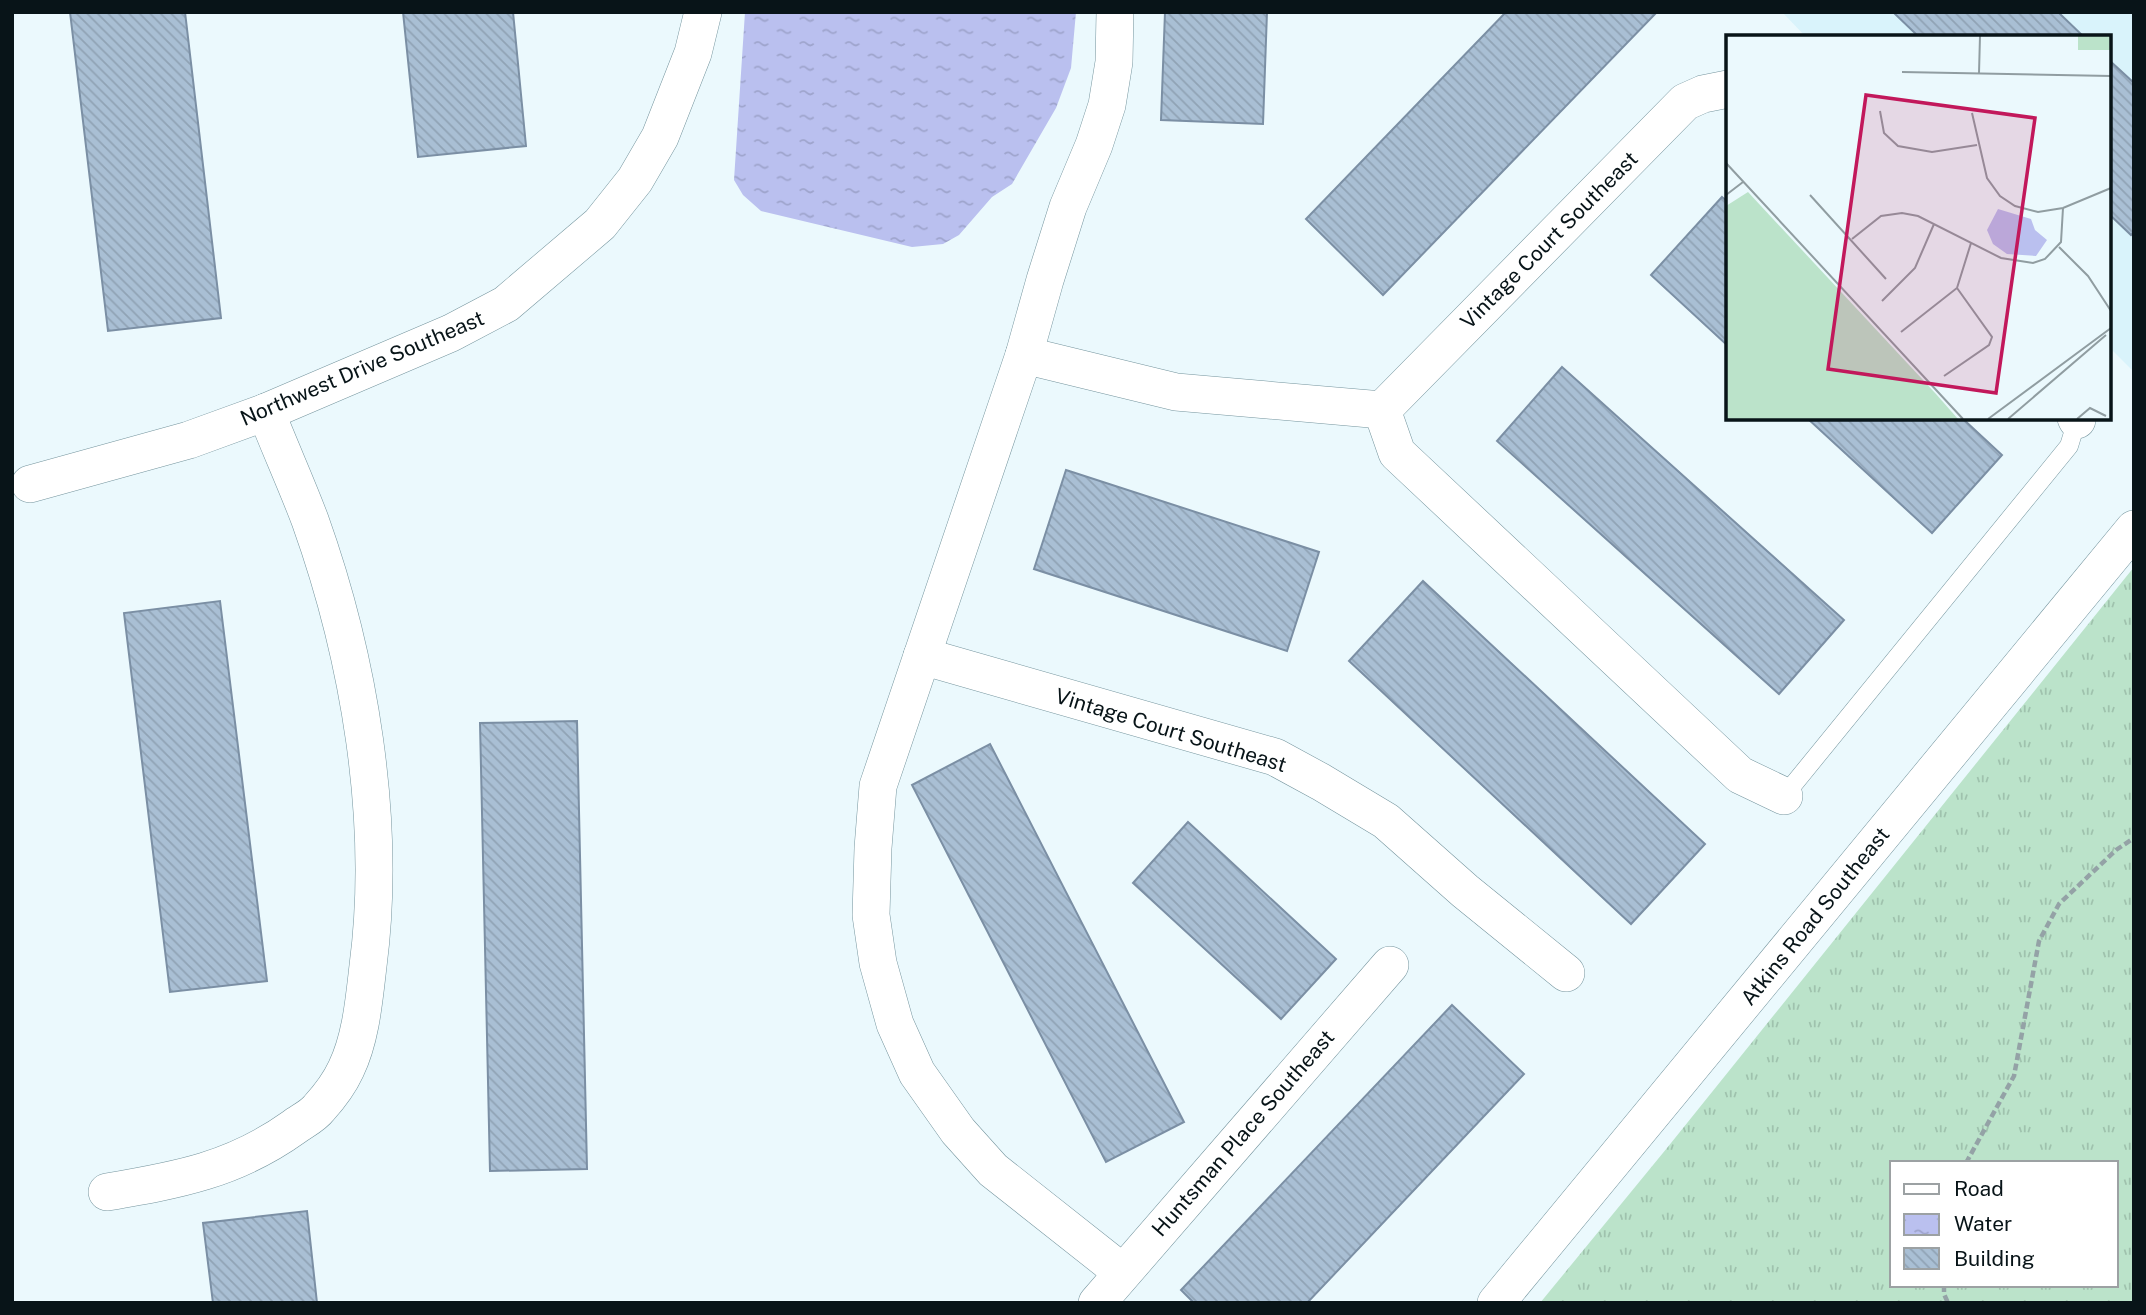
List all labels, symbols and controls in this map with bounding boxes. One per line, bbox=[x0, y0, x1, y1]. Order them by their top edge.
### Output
inset map bbox=[1726, 35, 2111, 420]
street label: Vintage Court Southeast bbox=[1455, 146, 1643, 334]
street label: Northwest Drive Southeast bbox=[236, 305, 488, 431]
street label: Vintage Court Southeast bbox=[1052, 683, 1290, 777]
street label: Atkins Road Southeast bbox=[1736, 822, 1894, 1010]
street label: Huntsman Place Southeast bbox=[1146, 1025, 1340, 1241]
legend bbox=[1890, 1161, 2118, 1287]
text: Road bbox=[1954, 1176, 2004, 1201]
text: Water bbox=[1954, 1211, 2012, 1236]
text: Building bbox=[1954, 1246, 2035, 1271]

